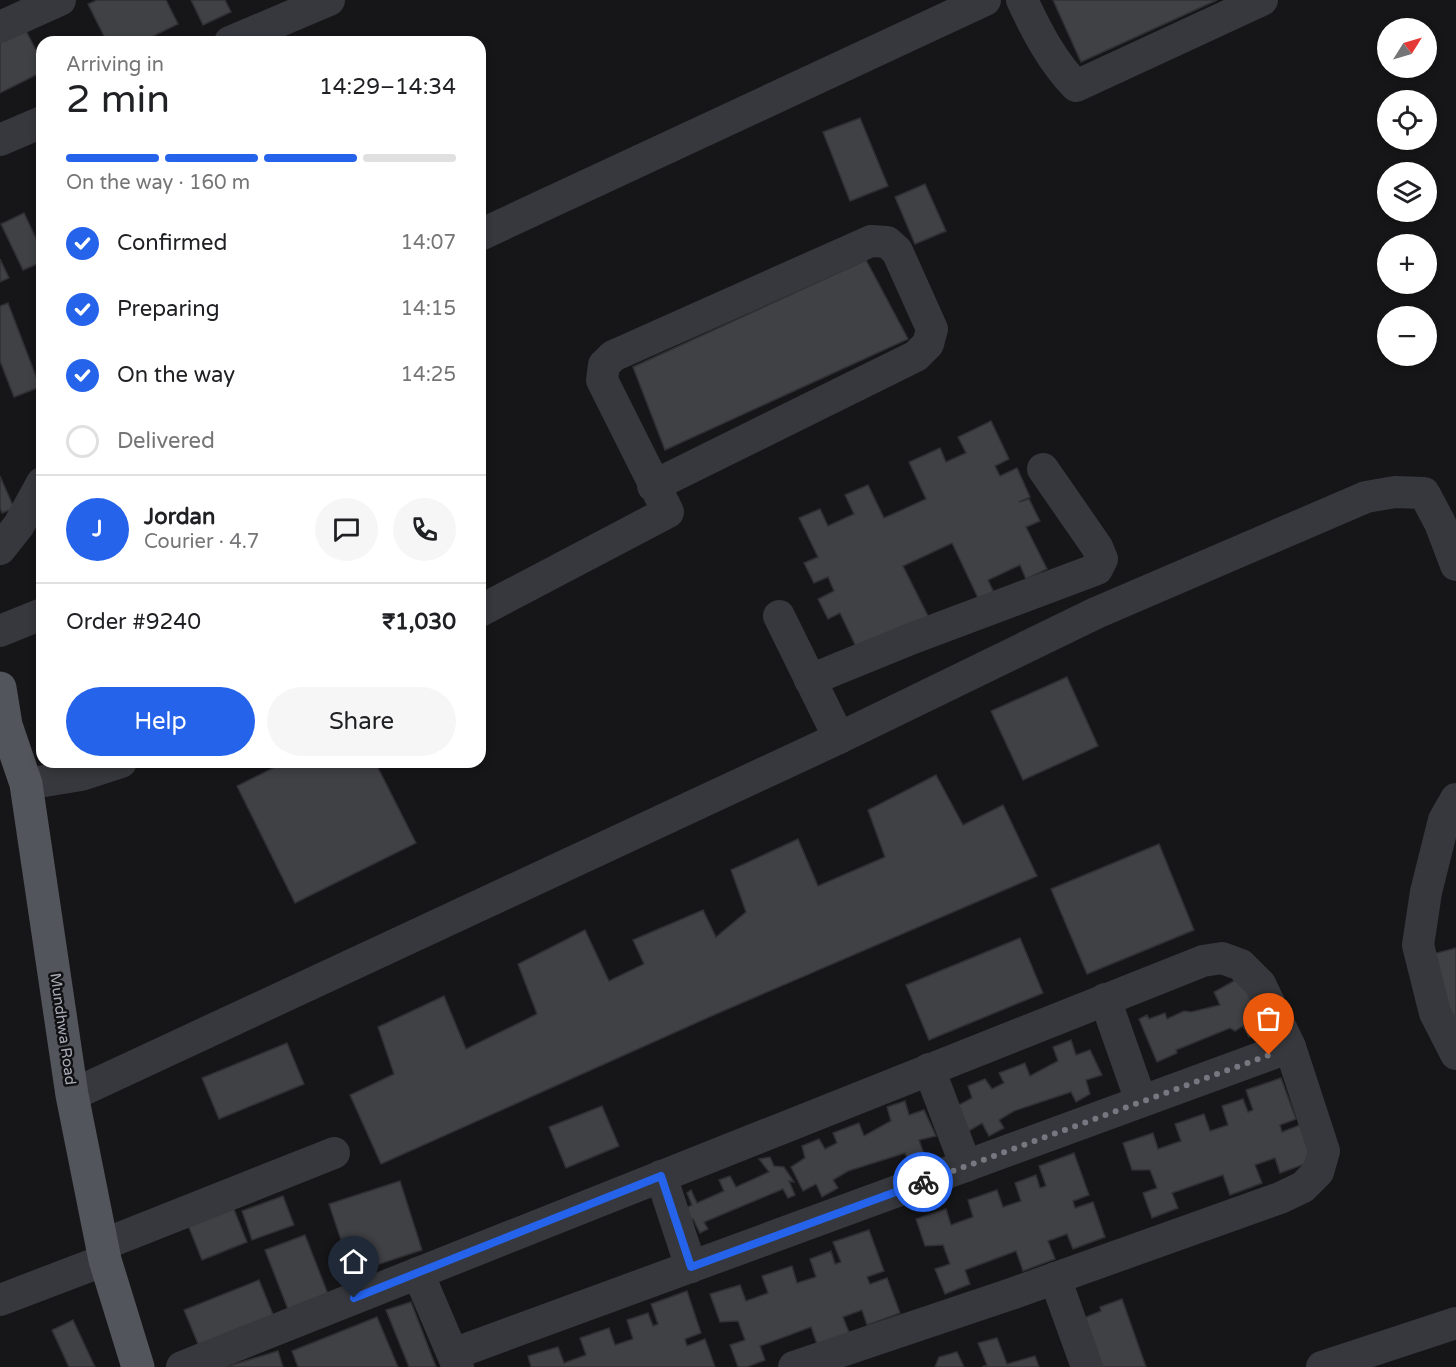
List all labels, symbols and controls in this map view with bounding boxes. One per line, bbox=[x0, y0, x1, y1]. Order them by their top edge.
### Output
north arrow bbox=[1377, 18, 1437, 78]
map controls bbox=[1377, 18, 1437, 366]
text: Arriving in bbox=[66, 53, 164, 77]
text: 14:29–14:34 bbox=[319, 74, 456, 100]
text: 2 min bbox=[66, 76, 170, 123]
button: locate bbox=[1377, 90, 1437, 150]
button: layers bbox=[1377, 162, 1437, 222]
text: On the way · 160 m bbox=[66, 171, 250, 195]
icon: check bbox=[66, 227, 99, 260]
text: Confirmed bbox=[117, 230, 227, 256]
text: 14:07 bbox=[401, 231, 456, 255]
button: + bbox=[1377, 234, 1437, 294]
icon: check bbox=[66, 293, 99, 326]
text: Preparing bbox=[117, 296, 220, 322]
text: 14:15 bbox=[401, 297, 456, 321]
button: − bbox=[1377, 306, 1437, 366]
icon: check bbox=[66, 359, 99, 392]
text: On the way bbox=[117, 362, 235, 388]
text: 14:25 bbox=[401, 363, 456, 387]
text: Delivered bbox=[117, 428, 215, 454]
button: chat bbox=[315, 498, 378, 561]
button: phone bbox=[393, 498, 456, 561]
text: Jordan bbox=[144, 504, 215, 530]
text: J bbox=[92, 516, 103, 542]
text: Courier · 4.7 bbox=[144, 530, 259, 554]
text: Order #9240 bbox=[66, 609, 201, 635]
text: ₹1,030 bbox=[382, 609, 456, 635]
button: Help bbox=[66, 687, 255, 756]
button: Share bbox=[267, 687, 456, 756]
street label: Mundhwa Road bbox=[46, 972, 80, 1086]
pin bbox=[1243, 993, 1294, 1055]
icon: bag bbox=[1252, 1002, 1285, 1035]
courier bbox=[893, 1152, 953, 1212]
icon: bike bbox=[907, 1166, 940, 1199]
pin bbox=[328, 1236, 379, 1298]
icon: home bbox=[337, 1245, 370, 1278]

